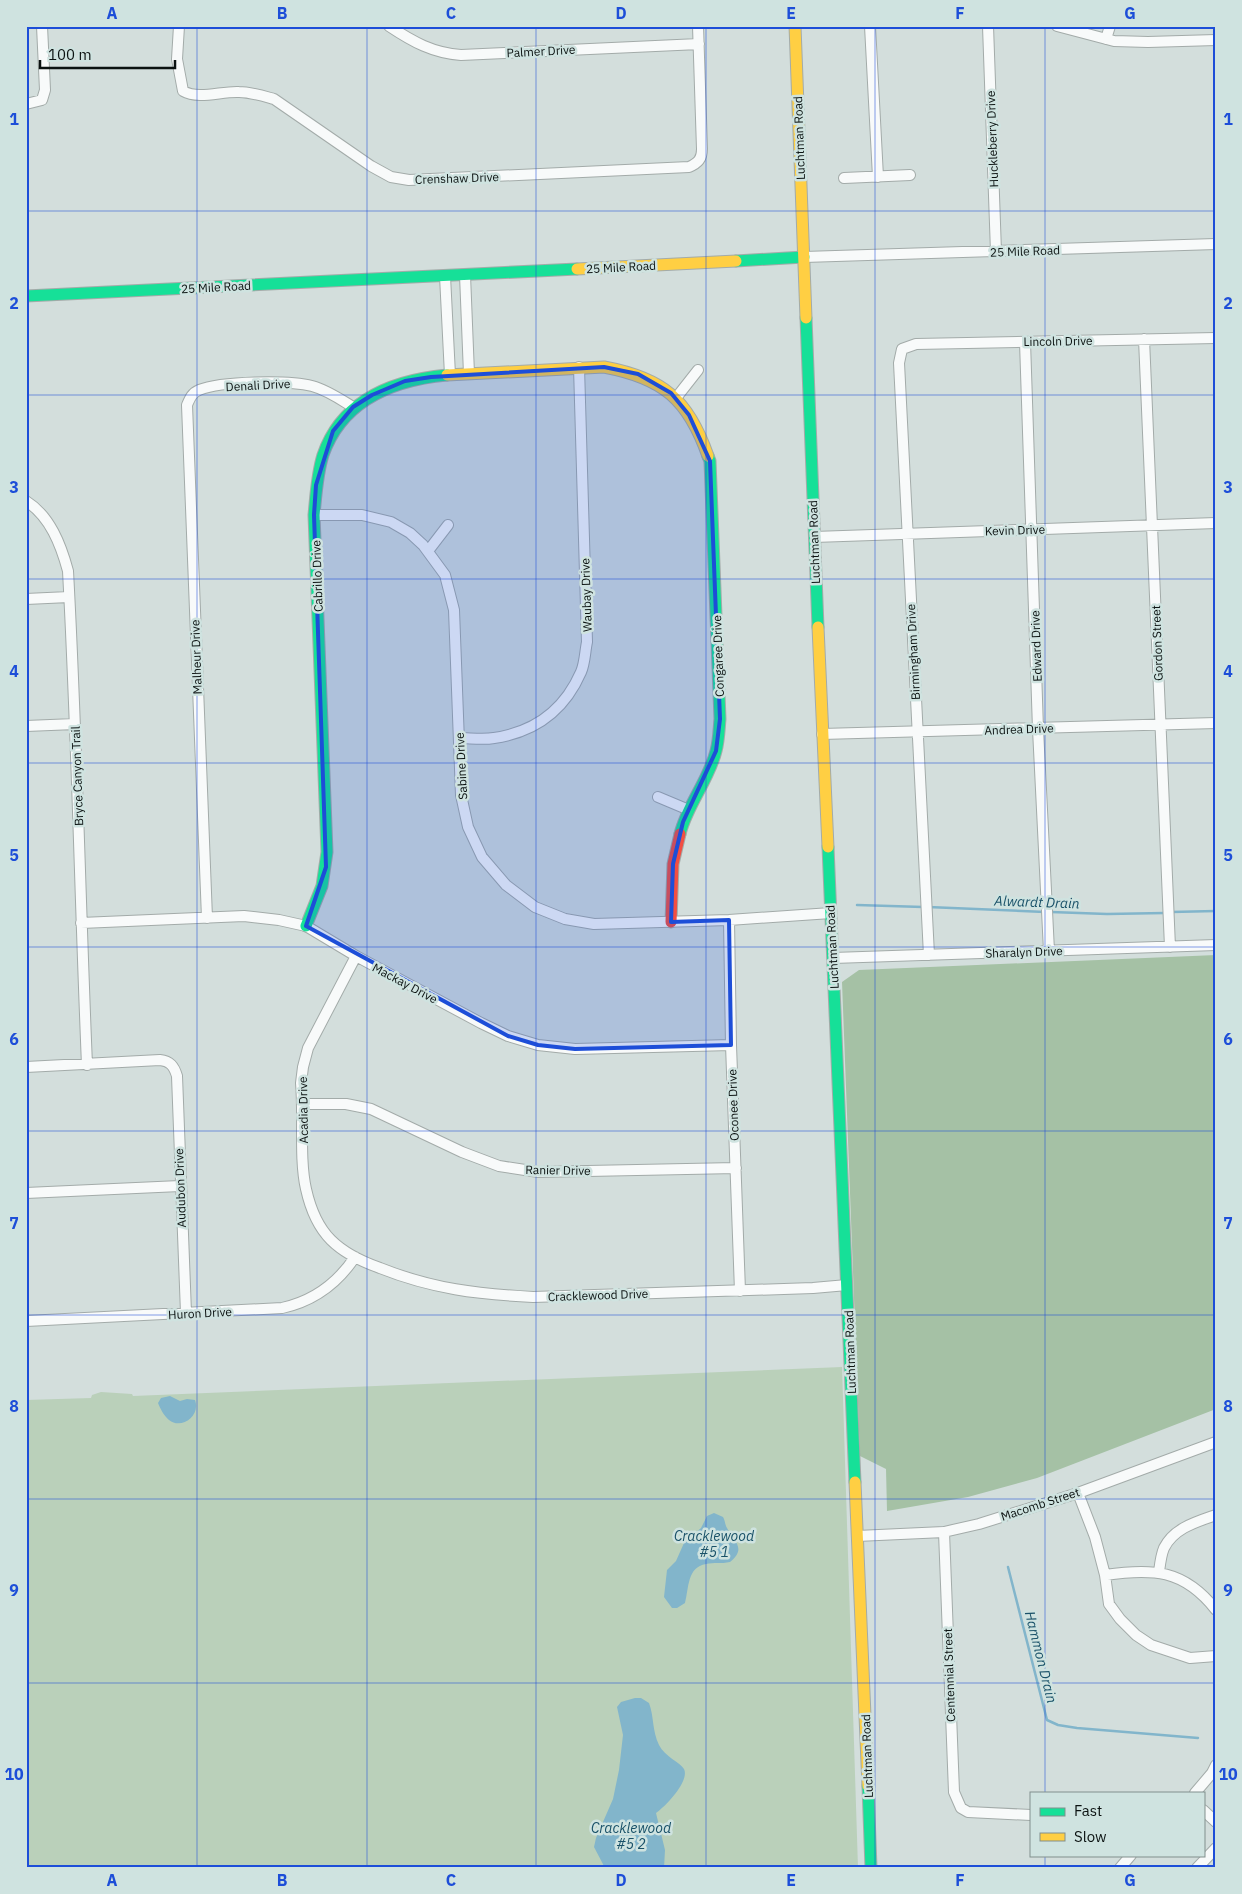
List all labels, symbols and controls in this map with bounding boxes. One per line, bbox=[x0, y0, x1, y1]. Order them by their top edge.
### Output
text: A bbox=[107, 3, 118, 23]
text: B bbox=[277, 3, 288, 23]
text: C bbox=[446, 3, 456, 23]
text: D bbox=[615, 3, 627, 23]
text: E bbox=[786, 3, 796, 23]
text: F bbox=[955, 3, 965, 23]
text: G bbox=[1124, 3, 1136, 23]
scale bar bbox=[40, 38, 175, 70]
street label: Palmer Drive bbox=[506, 42, 576, 60]
text: 100 m bbox=[48, 45, 92, 64]
street label: Huckleberry Drive bbox=[983, 90, 1001, 188]
street label: Luchtman Road bbox=[790, 96, 808, 180]
text: 1 bbox=[9, 109, 19, 129]
text: 1 bbox=[1223, 109, 1233, 129]
street label: Crenshaw Drive bbox=[415, 169, 500, 187]
street label: 25 Mile Road bbox=[990, 242, 1060, 260]
street label: 25 Mile Road bbox=[586, 258, 656, 276]
street label: 25 Mile Road bbox=[181, 278, 251, 296]
text: 2 bbox=[9, 293, 19, 313]
text: 2 bbox=[1223, 293, 1233, 313]
street label: Lincoln Drive bbox=[1023, 333, 1093, 349]
street label: Denali Drive bbox=[225, 376, 291, 394]
text: 3 bbox=[9, 477, 19, 497]
text: 3 bbox=[1223, 477, 1233, 497]
street label: Luchtman Road bbox=[805, 500, 823, 584]
street label: Kevin Drive bbox=[985, 521, 1046, 539]
street label: Cabrillo Drive bbox=[308, 539, 326, 612]
street label: Waubay Drive bbox=[577, 557, 595, 632]
street label: Birmingham Drive bbox=[903, 603, 923, 700]
street label: Gordon Street bbox=[1148, 605, 1166, 681]
street label: Edward Drive bbox=[1027, 610, 1045, 682]
street label: Congaree Drive bbox=[709, 614, 727, 697]
street label: Malheur Drive bbox=[187, 619, 205, 695]
text: 4 bbox=[9, 661, 19, 681]
text: 4 bbox=[1223, 661, 1233, 681]
street label: Andrea Drive bbox=[984, 720, 1054, 738]
street label: Bryce Canyon Trail bbox=[68, 726, 86, 826]
street label: Sabine Drive bbox=[452, 732, 470, 800]
text: 5 bbox=[9, 845, 19, 865]
text: 5 bbox=[1223, 845, 1233, 865]
water label: Alwardt Drain bbox=[993, 891, 1080, 912]
street label: Luchtman Road bbox=[822, 905, 842, 989]
street label: Sharalyn Drive bbox=[985, 943, 1063, 961]
street label: Mackay Drive bbox=[370, 960, 440, 1007]
text: 6 bbox=[9, 1029, 19, 1049]
text: 6 bbox=[1223, 1029, 1233, 1049]
street label: Oconee Drive bbox=[724, 1068, 742, 1141]
street label: Acadia Drive bbox=[295, 1076, 311, 1144]
street label: Audubon Drive bbox=[171, 1148, 189, 1228]
street label: Ranier Drive bbox=[525, 1162, 591, 1178]
text: 7 bbox=[9, 1213, 19, 1233]
text: 7 bbox=[1223, 1213, 1233, 1233]
street label: Cracklewood Drive bbox=[547, 1286, 649, 1304]
street label: Huron Drive bbox=[168, 1304, 233, 1322]
street label: Luchtman Road bbox=[841, 1310, 859, 1394]
text: 8 bbox=[9, 1396, 19, 1416]
text: 8 bbox=[1223, 1396, 1233, 1416]
street label: Macomb Street bbox=[999, 1484, 1081, 1524]
water label: Cracklewood #5 1 bbox=[674, 1527, 755, 1561]
text: 9 bbox=[9, 1580, 19, 1600]
text: 9 bbox=[1223, 1580, 1233, 1600]
water label: Hammon Drain bbox=[1021, 1609, 1061, 1705]
street label: Centennial Street bbox=[940, 1628, 958, 1722]
street label: Luchtman Road bbox=[858, 1714, 876, 1798]
text: 10 bbox=[4, 1764, 24, 1784]
text: 10 bbox=[1218, 1764, 1238, 1784]
legend bbox=[1030, 1792, 1204, 1856]
text: Fast bbox=[1074, 1801, 1102, 1820]
water label: Cracklewood #5 2 bbox=[591, 1819, 672, 1853]
text: Slow bbox=[1074, 1827, 1107, 1846]
text: A bbox=[107, 1870, 118, 1890]
text: B bbox=[277, 1870, 288, 1890]
text: C bbox=[446, 1870, 456, 1890]
text: D bbox=[615, 1870, 627, 1890]
text: E bbox=[786, 1870, 796, 1890]
text: F bbox=[955, 1870, 965, 1890]
text: G bbox=[1124, 1870, 1136, 1890]

